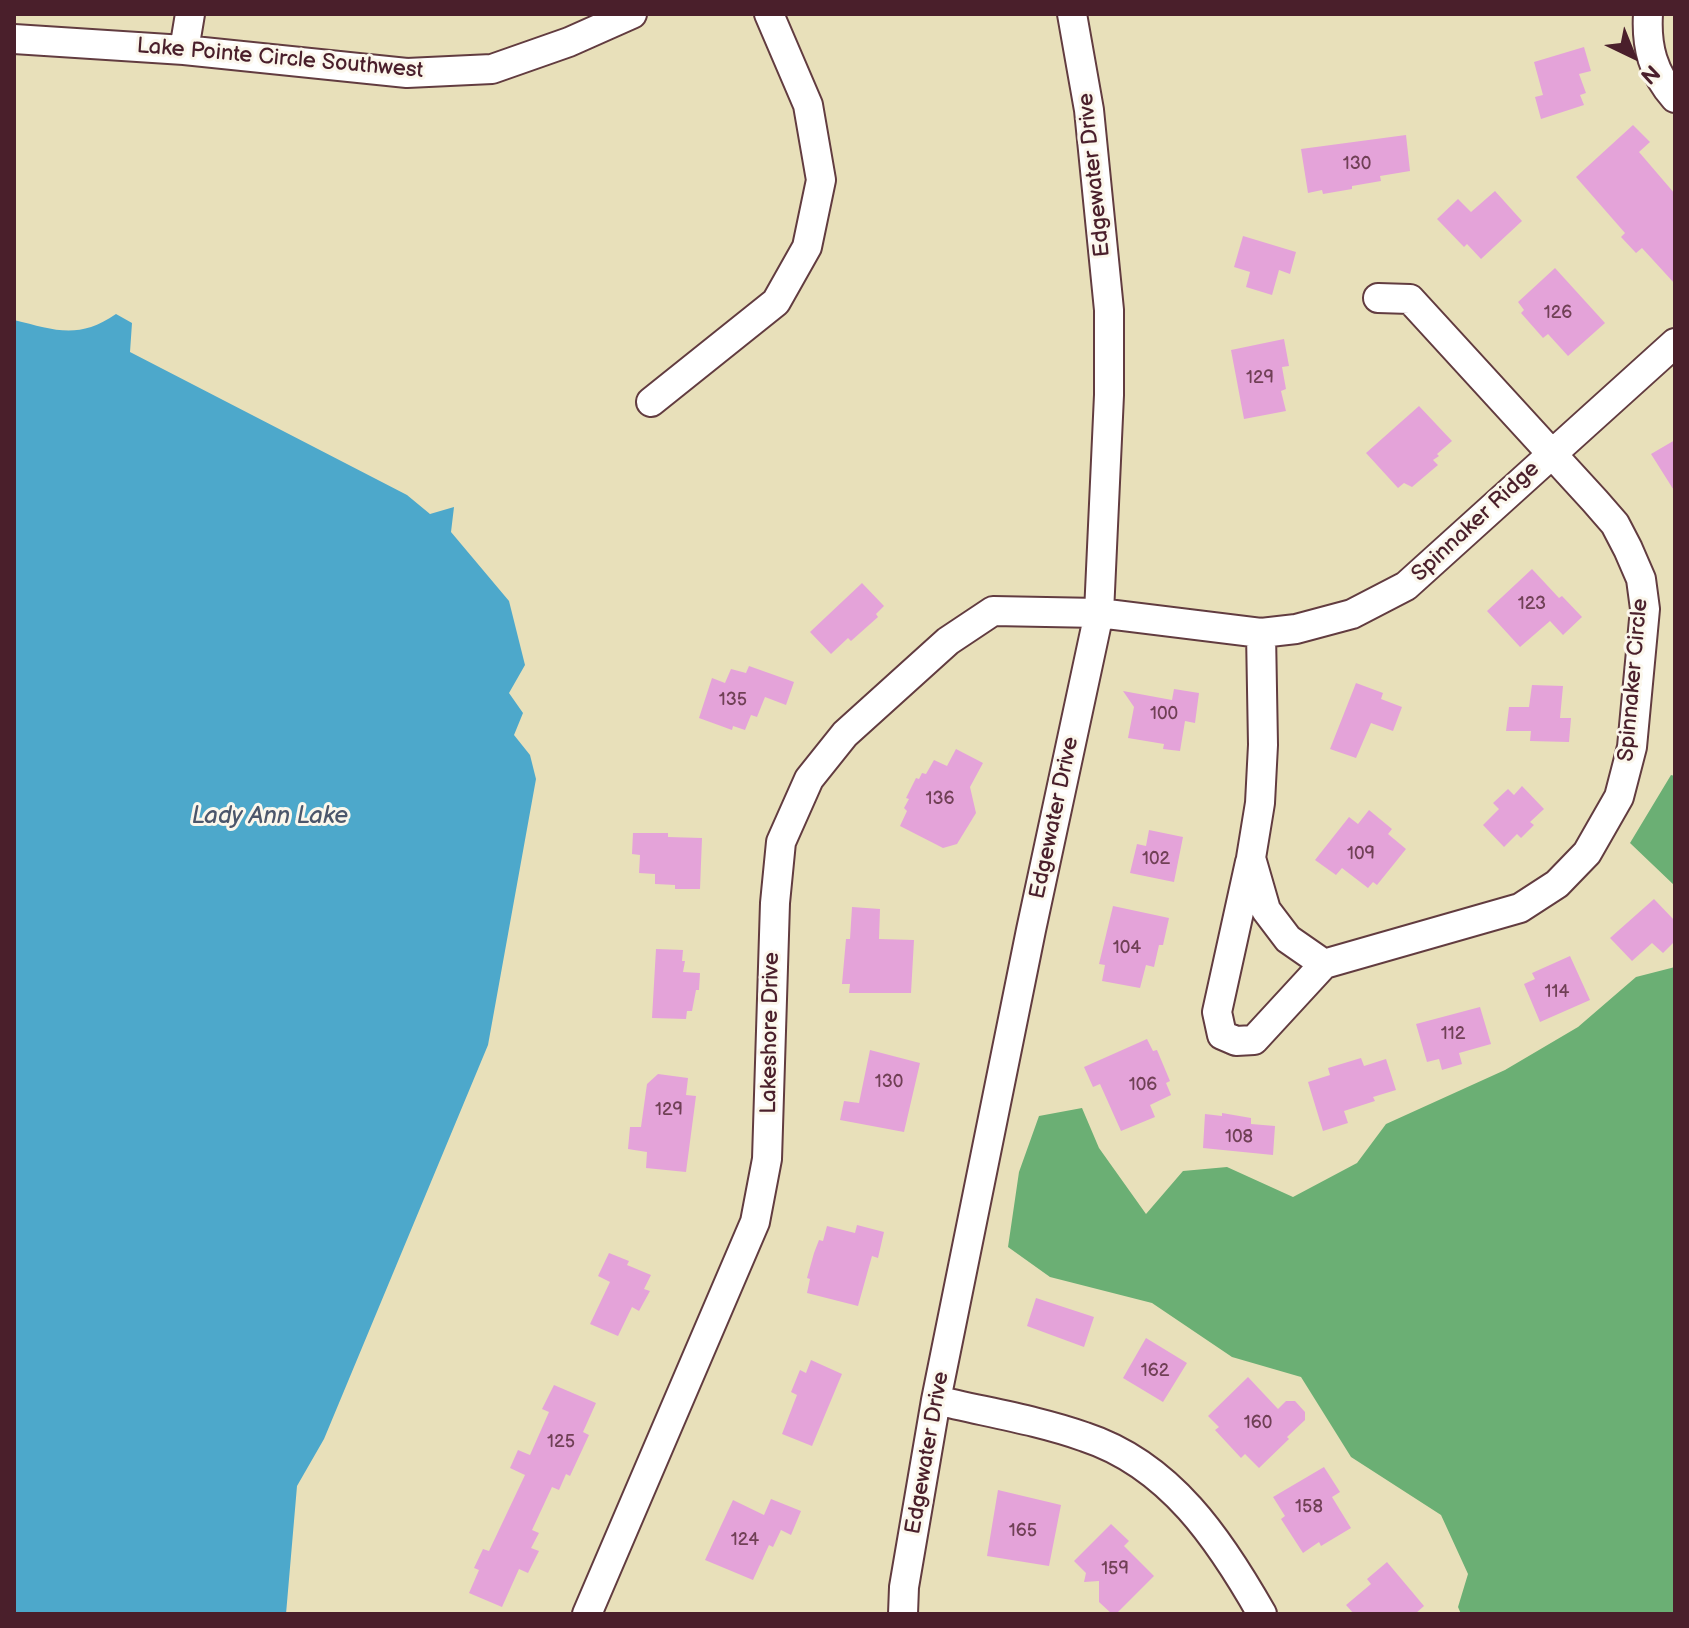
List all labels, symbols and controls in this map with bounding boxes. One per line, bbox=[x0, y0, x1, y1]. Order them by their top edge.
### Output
north arrow bbox=[1593, 16, 1673, 96]
street label: Lake Pointe Circle Southwest bbox=[136, 33, 424, 85]
text: N bbox=[1634, 58, 1665, 89]
street label: Edgewater Drive bbox=[1073, 92, 1117, 258]
house number: 130 bbox=[1343, 153, 1371, 175]
house number: 126 bbox=[1544, 302, 1572, 324]
house number: 129 bbox=[1246, 367, 1274, 389]
street label: Spinnaker Ridge bbox=[1407, 456, 1545, 588]
house number: 123 bbox=[1518, 593, 1546, 615]
street label: Spinnaker Circle bbox=[1614, 597, 1654, 763]
house number: 135 bbox=[719, 689, 747, 711]
house number: 100 bbox=[1150, 703, 1178, 725]
street label: Edgewater Drive bbox=[1025, 735, 1085, 901]
house number: 136 bbox=[925, 788, 955, 810]
water label: Lady Ann Lake bbox=[192, 803, 348, 831]
house number: 109 bbox=[1347, 843, 1375, 865]
house number: 102 bbox=[1142, 848, 1170, 870]
house number: 104 bbox=[1113, 937, 1141, 959]
street label: Lakeshore Drive bbox=[756, 952, 786, 1114]
house number: 114 bbox=[1545, 981, 1569, 1003]
house number: 112 bbox=[1441, 1023, 1465, 1045]
house number: 130 bbox=[875, 1071, 903, 1093]
house number: 106 bbox=[1129, 1074, 1157, 1096]
house number: 129 bbox=[655, 1099, 683, 1121]
house number: 108 bbox=[1225, 1126, 1253, 1148]
house number: 162 bbox=[1141, 1360, 1169, 1382]
street label: Edgewater Drive bbox=[901, 1370, 955, 1536]
house number: 160 bbox=[1244, 1412, 1272, 1434]
house number: 125 bbox=[547, 1431, 575, 1453]
house number: 158 bbox=[1295, 1496, 1323, 1518]
house number: 165 bbox=[1009, 1520, 1037, 1542]
house number: 124 bbox=[731, 1529, 759, 1551]
house number: 159 bbox=[1101, 1558, 1129, 1580]

